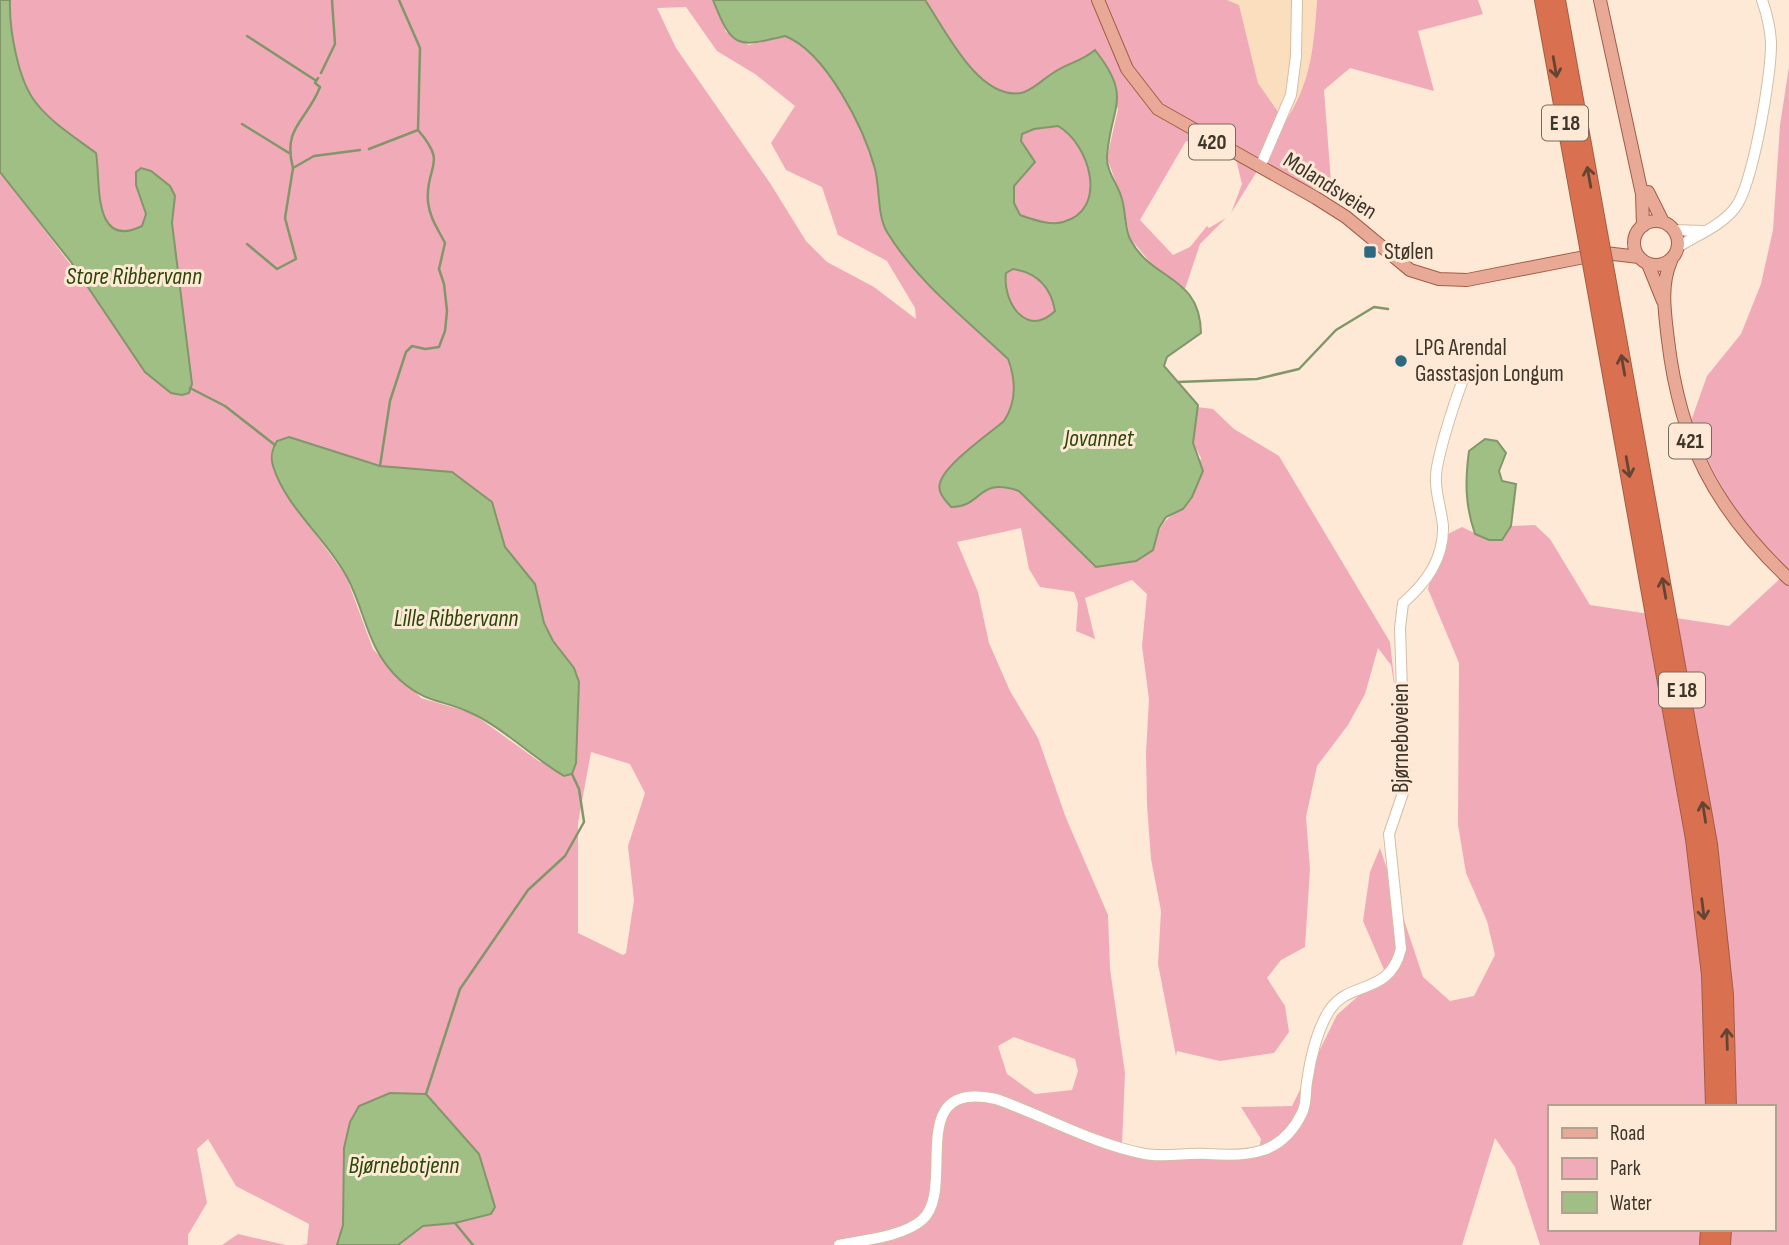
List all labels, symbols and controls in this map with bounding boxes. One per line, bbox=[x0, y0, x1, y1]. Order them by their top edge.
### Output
one-way arrow bbox=[1549, 55, 1562, 78]
road number: E 18 bbox=[1542, 106, 1588, 140]
road number: 420 bbox=[1189, 124, 1235, 160]
street label: Molandsveien bbox=[1278, 146, 1382, 226]
one-way arrow bbox=[1582, 166, 1595, 189]
place label: Stølen bbox=[1384, 238, 1434, 266]
marker: Stølen bbox=[1362, 244, 1378, 260]
water label: Store Ribbervann bbox=[66, 262, 202, 291]
place label: LPG Arendal Gasstasjon Longum bbox=[1415, 334, 1564, 388]
marker: LPG Arendal Gasstasjon Longum bbox=[1393, 353, 1409, 369]
one-way arrow bbox=[1616, 354, 1629, 377]
water label: Jovannet bbox=[1062, 424, 1135, 453]
road number: 421 bbox=[1669, 424, 1711, 458]
one-way arrow bbox=[1621, 455, 1635, 478]
one-way arrow bbox=[1656, 578, 1670, 600]
water label: Lille Ribbervann bbox=[394, 604, 518, 633]
road number: E 18 bbox=[1659, 672, 1705, 708]
street label: Bjørneboveien bbox=[1387, 683, 1415, 793]
one-way arrow bbox=[1697, 801, 1710, 824]
one-way arrow bbox=[1697, 897, 1710, 920]
one-way arrow bbox=[1720, 1027, 1733, 1050]
legend bbox=[1548, 1105, 1775, 1231]
text: Road bbox=[1610, 1121, 1645, 1146]
water label: Bjørnebotjenn bbox=[349, 1151, 459, 1180]
text: Park bbox=[1610, 1156, 1641, 1181]
text: Water bbox=[1610, 1191, 1652, 1216]

